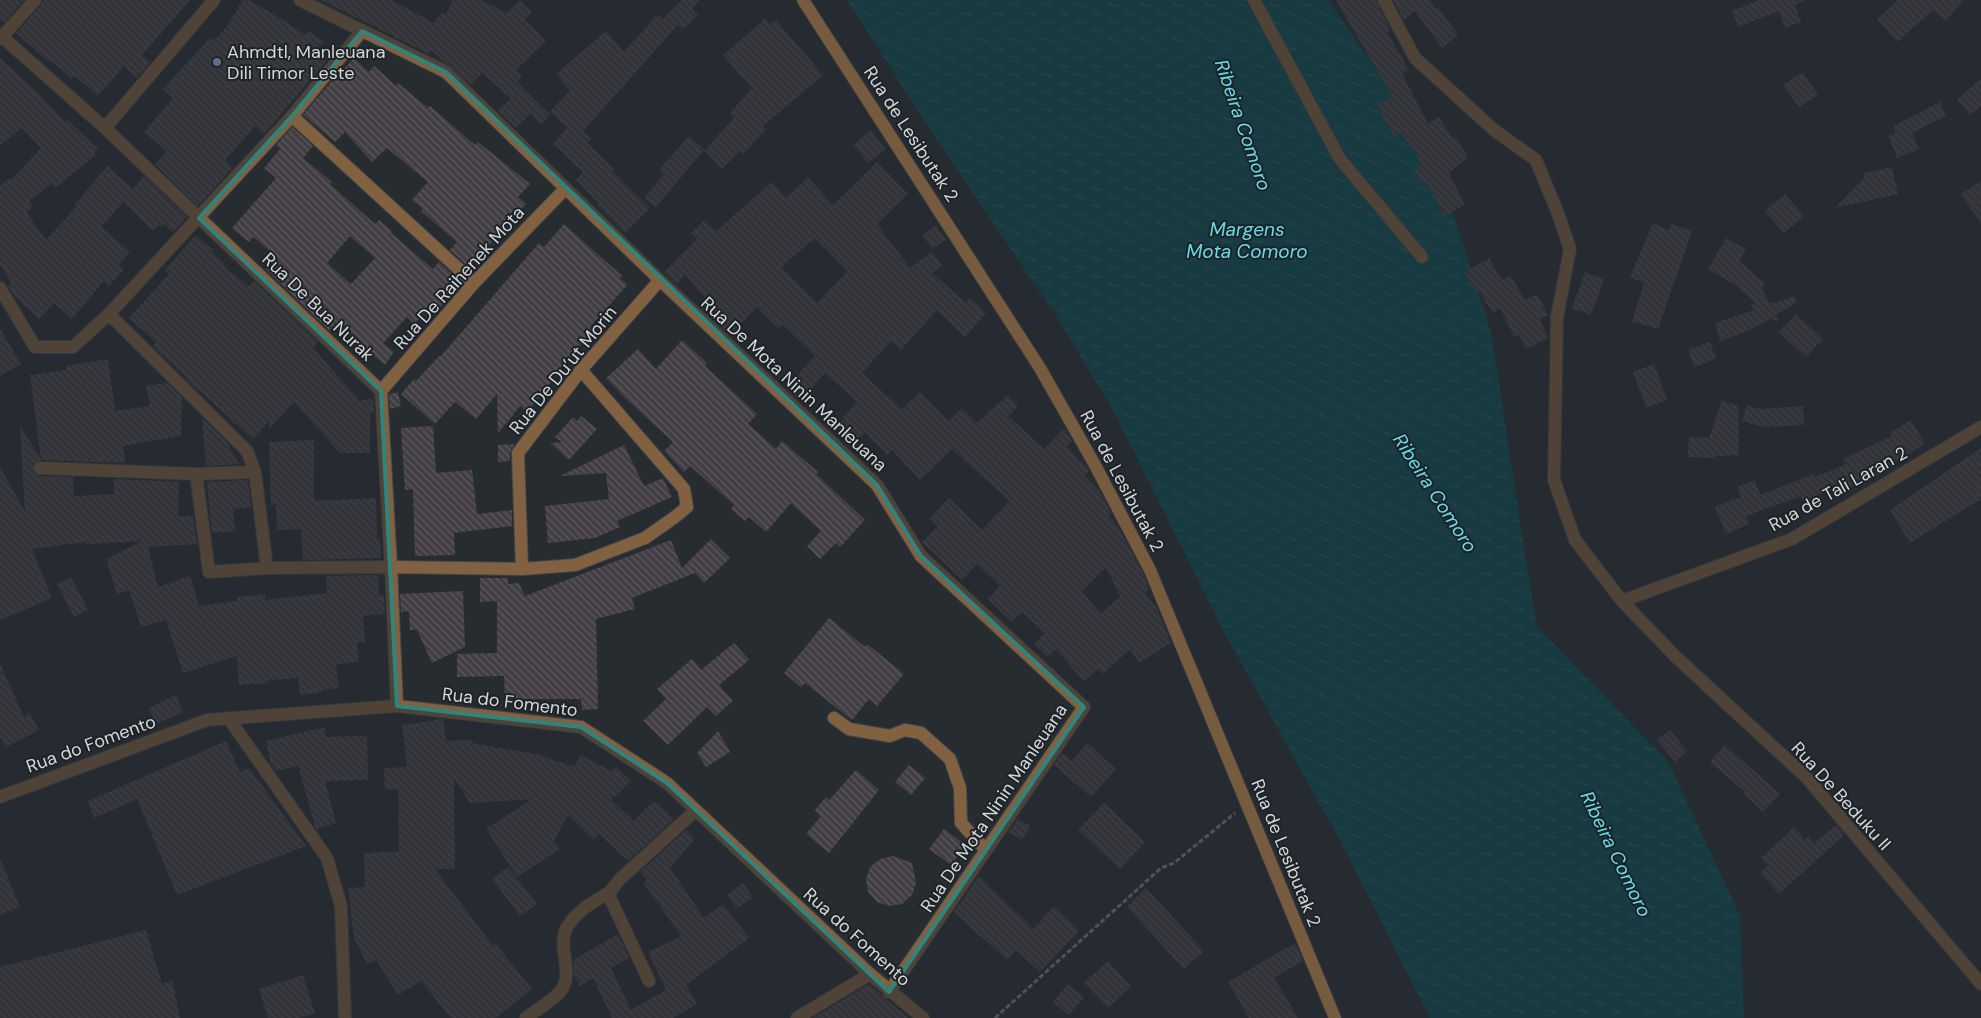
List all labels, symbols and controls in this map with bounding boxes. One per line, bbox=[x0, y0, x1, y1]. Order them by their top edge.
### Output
place label: Ahmdtl, Manleuana Dili Timor Leste bbox=[227, 40, 386, 85]
marker: Ahmdtl, Manleuana Dili Timor Leste bbox=[211, 56, 223, 68]
water label: Ribeira Comoro bbox=[1209, 56, 1277, 194]
street label: Rua de Lesibutak 2 bbox=[858, 62, 964, 206]
street label: Rua De Raihenek Mota bbox=[388, 201, 530, 355]
water label: Margens Mota Comoro bbox=[1186, 217, 1308, 264]
street label: Rua De Bua Nurak bbox=[257, 247, 379, 367]
street label: Rua De Mota Ninin Manleuana bbox=[696, 291, 892, 477]
street label: Rua De Du’ut Morin bbox=[504, 301, 622, 439]
street label: Rua de Lesibutak 2 bbox=[1074, 406, 1170, 556]
water label: Ribeira Comoro bbox=[1387, 429, 1483, 557]
street label: Rua de Tali Laran 2 bbox=[1764, 441, 1912, 537]
street label: Rua do Fomento bbox=[441, 682, 579, 722]
street label: Rua De Mota Ninin Manleuana bbox=[915, 699, 1073, 917]
street label: Rua do Fomento bbox=[23, 709, 159, 779]
street label: Rua De Beduku II bbox=[1786, 737, 1896, 855]
street label: Rua de Lesibutak 2 bbox=[1245, 776, 1327, 930]
water label: Ribeira Comoro bbox=[1575, 787, 1657, 921]
street label: Rua do Fomento bbox=[798, 882, 916, 992]

